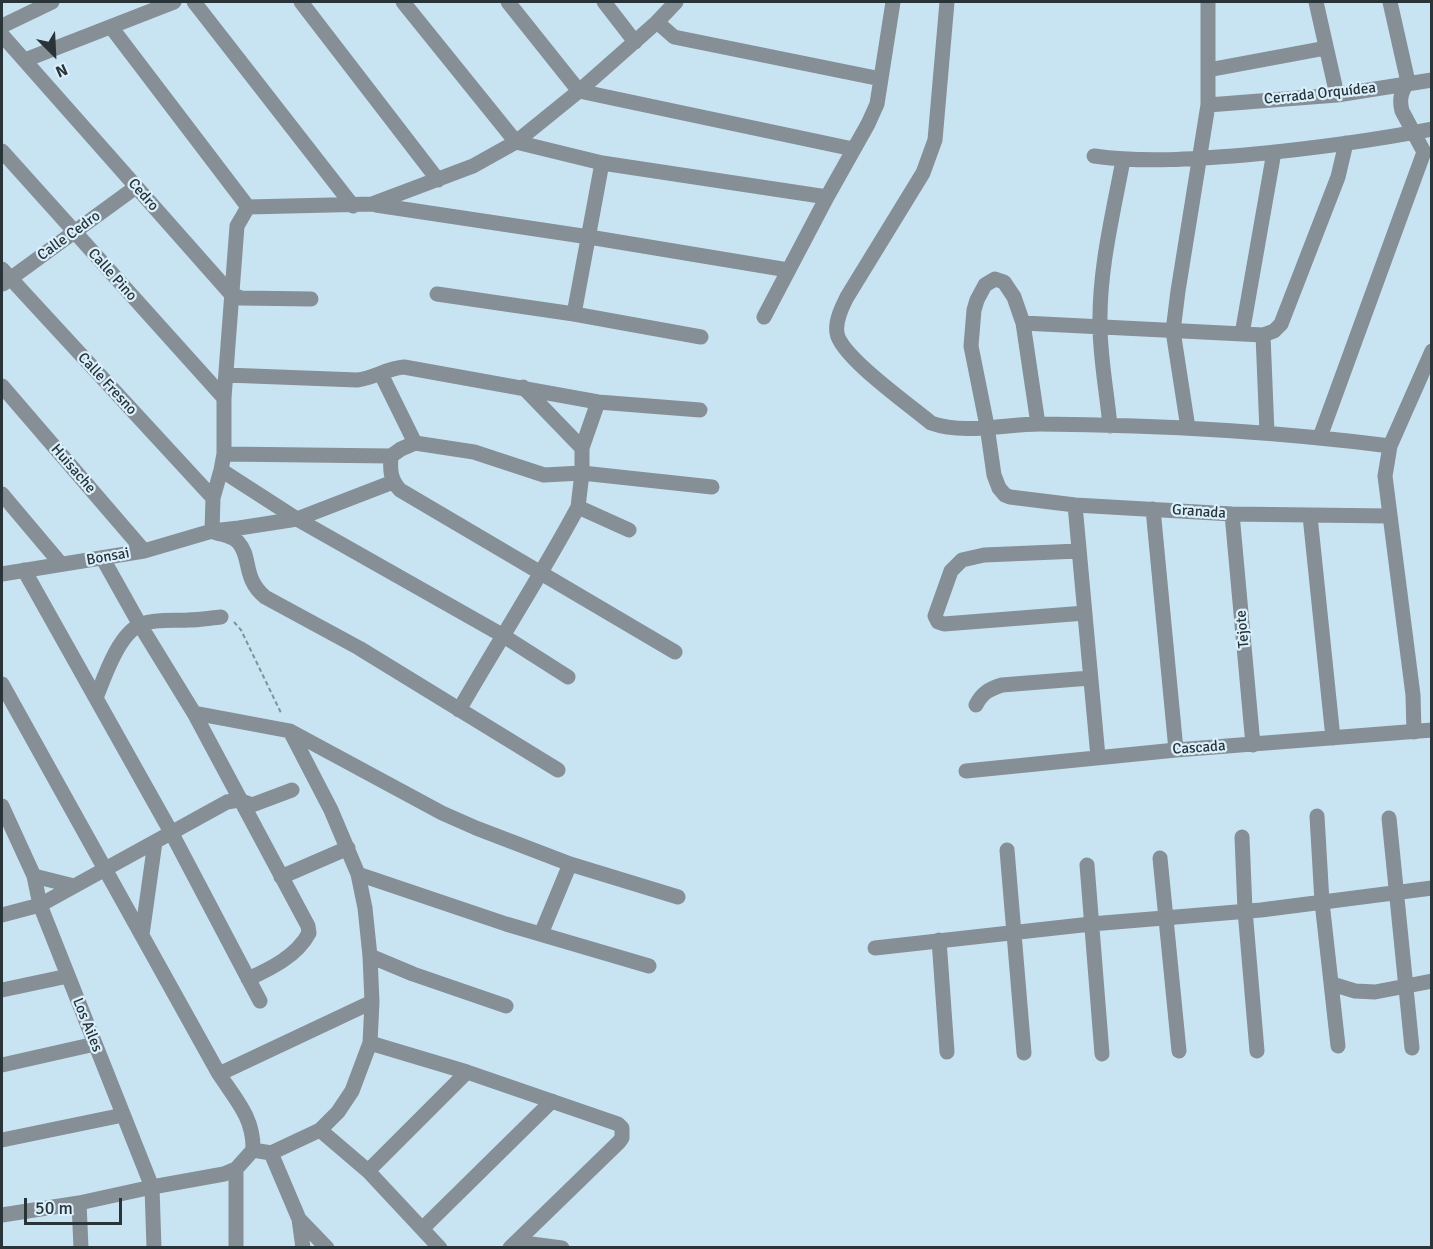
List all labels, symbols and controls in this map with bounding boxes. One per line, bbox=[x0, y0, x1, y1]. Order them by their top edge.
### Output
north arrow bbox=[24, 24, 84, 84]
text: N bbox=[52, 59, 70, 82]
street label: Cerrada Orquídea bbox=[1263, 79, 1377, 109]
street label: Cedro bbox=[124, 175, 162, 215]
street label: Calle Cedro bbox=[34, 207, 104, 265]
street label: Calle Pino bbox=[84, 245, 140, 305]
street label: Calle Fresno bbox=[74, 349, 140, 419]
street label: Huisache bbox=[47, 441, 99, 497]
street label: Granada bbox=[1171, 501, 1227, 523]
street label: Bonsai bbox=[85, 544, 131, 570]
street label: Tejote bbox=[1232, 609, 1254, 649]
street label: Cascada bbox=[1172, 737, 1226, 759]
street label: Los Ailes bbox=[68, 995, 106, 1055]
scale bar bbox=[27, 1186, 124, 1224]
text: 50 m bbox=[35, 1197, 73, 1219]

